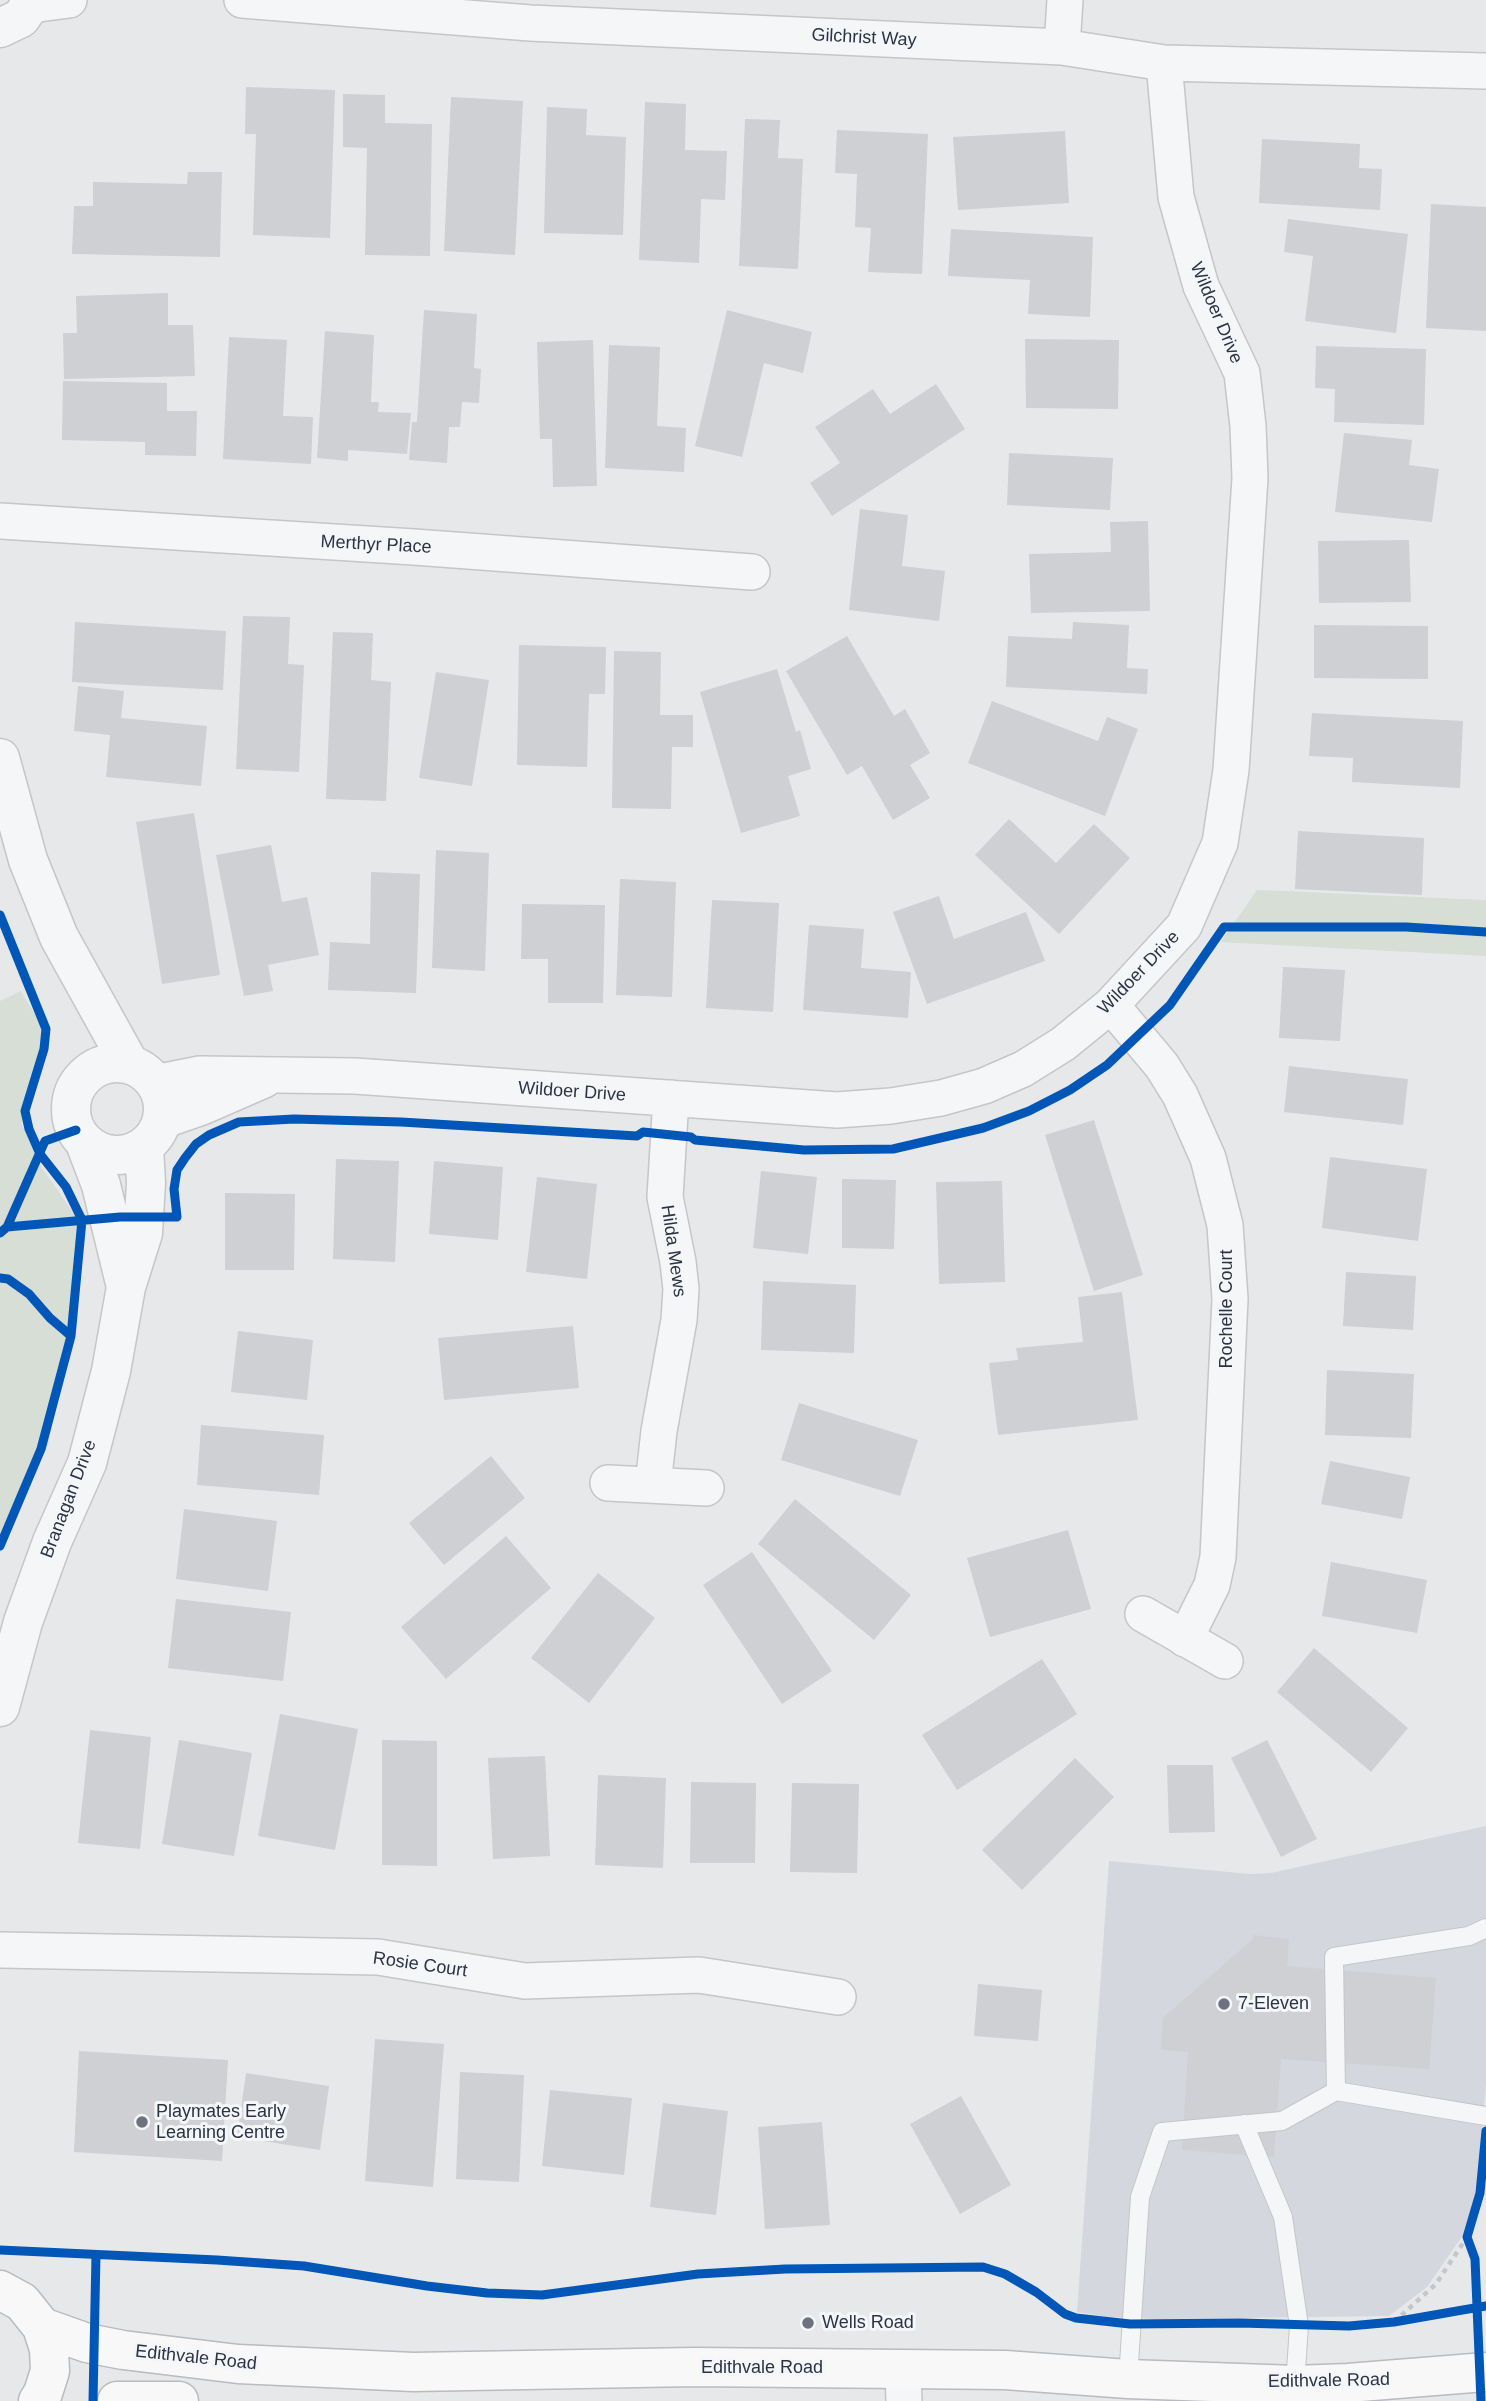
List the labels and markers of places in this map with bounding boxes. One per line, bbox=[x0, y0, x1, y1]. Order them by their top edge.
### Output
place label: 7-Eleven bbox=[1238, 1993, 1309, 2015]
marker: 7-Eleven bbox=[1216, 1996, 1232, 2012]
place label: Playmates Early Learning Centre bbox=[156, 2101, 286, 2144]
marker: Playmates Early Learning Centre bbox=[134, 2114, 150, 2130]
place label: Wells Road bbox=[822, 2312, 914, 2334]
marker: Wells Road bbox=[800, 2315, 816, 2331]

